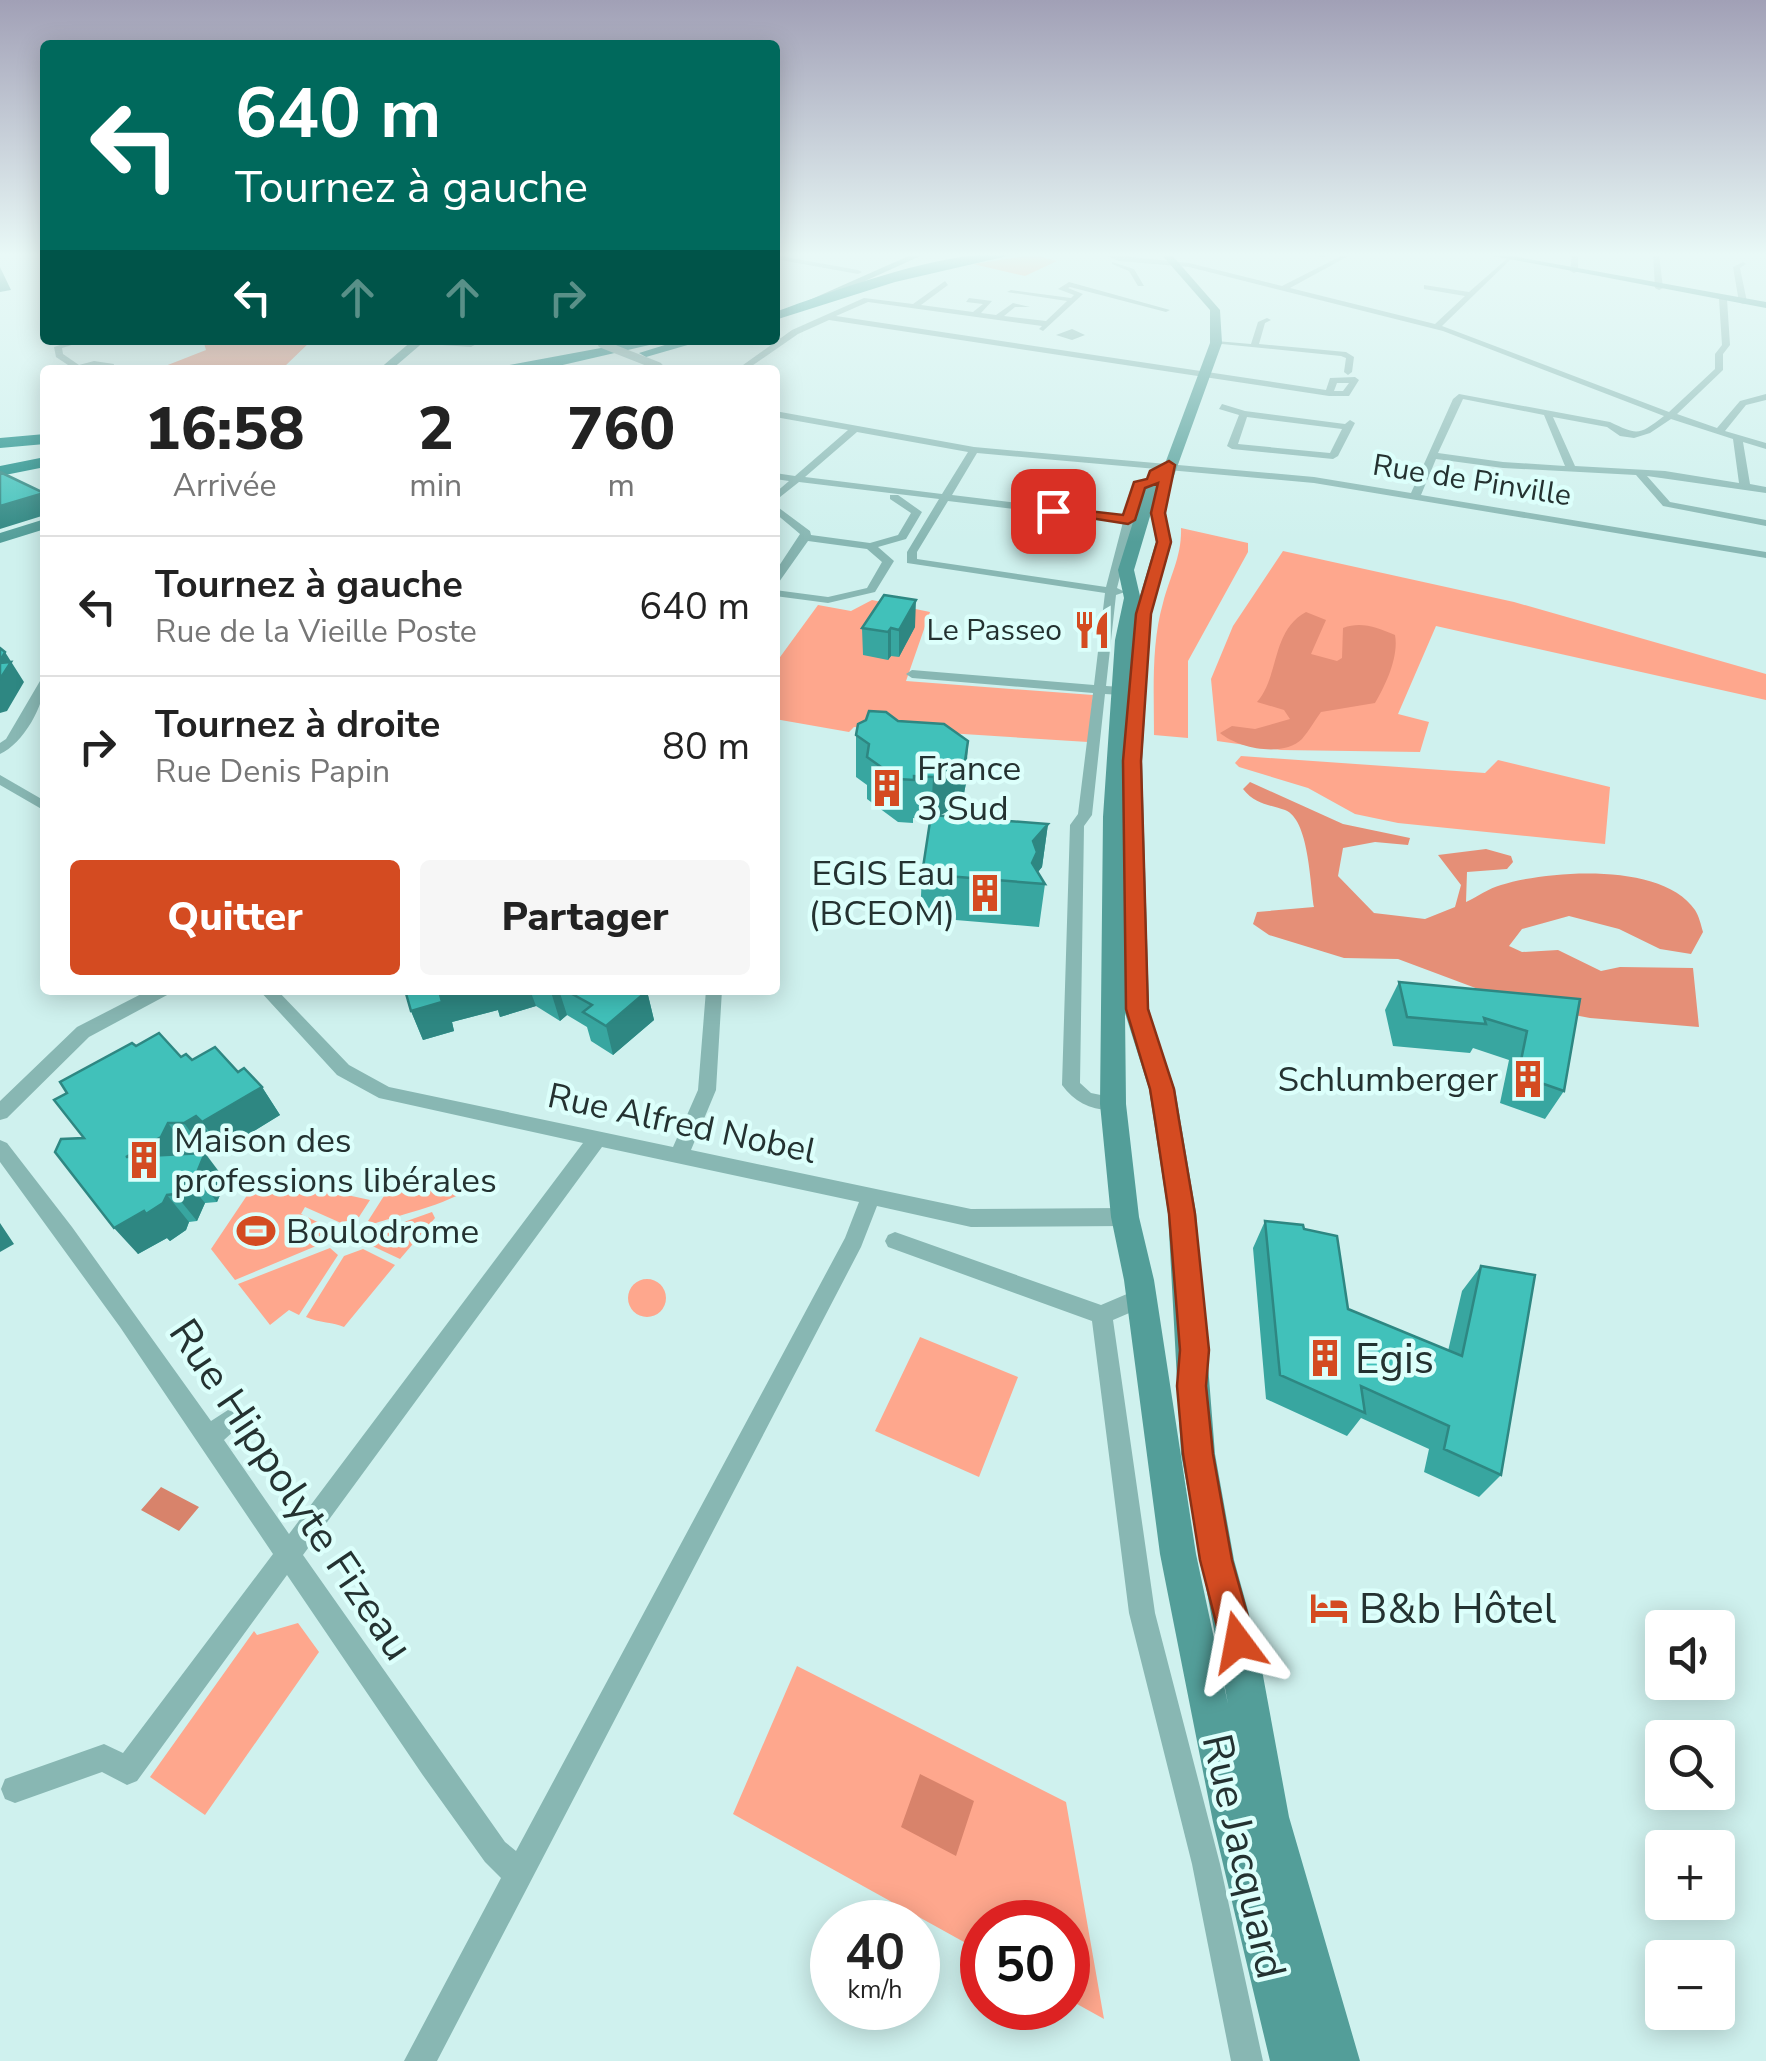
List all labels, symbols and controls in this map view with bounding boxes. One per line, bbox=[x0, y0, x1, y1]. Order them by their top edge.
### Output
text: 640 m bbox=[235, 66, 441, 162]
icon: left bbox=[70, 80, 200, 210]
text: Tournez à gauche bbox=[235, 157, 588, 218]
icon: left bbox=[225, 270, 280, 325]
icon: ahead bbox=[330, 270, 385, 325]
icon: ahead bbox=[435, 270, 490, 325]
icon: right bbox=[540, 270, 595, 325]
text: 16:58 bbox=[145, 388, 304, 470]
text: 2 bbox=[418, 388, 454, 470]
text: 760 bbox=[567, 388, 675, 470]
street label: Rue de Pinville bbox=[1370, 445, 1574, 516]
text: Arrivée bbox=[173, 464, 277, 507]
text: min bbox=[409, 464, 462, 507]
text: m bbox=[607, 464, 635, 507]
pin bbox=[1011, 469, 1096, 554]
icon: arrive bbox=[1026, 484, 1081, 539]
text: Tournez à gauche bbox=[155, 559, 463, 610]
icon: left bbox=[70, 579, 125, 634]
text: 640 m bbox=[639, 581, 750, 632]
restaurant icon: Le Passeo bbox=[1071, 609, 1113, 651]
text: Rue de la Vieille Poste bbox=[155, 610, 477, 653]
place label: Le Passeo bbox=[927, 610, 1062, 651]
text: Tournez à droite bbox=[155, 699, 440, 750]
icon: right bbox=[70, 719, 125, 774]
text: 80 m bbox=[662, 721, 750, 772]
place label: France 3 Sud bbox=[917, 745, 1021, 832]
text: Rue Denis Papin bbox=[155, 750, 390, 793]
building icon: France 3 Sud bbox=[866, 767, 908, 809]
place label: EGIS Eau (BCEOM) bbox=[809, 850, 955, 937]
button: Quitter bbox=[70, 860, 400, 975]
button: Partager bbox=[420, 860, 750, 975]
building icon: EGIS Eau (BCEOM) bbox=[964, 872, 1006, 914]
place label: Schlumberger bbox=[1277, 1056, 1498, 1103]
building icon: Schlumberger bbox=[1507, 1058, 1549, 1100]
street label: Rue Alfred Nobel bbox=[543, 1072, 821, 1175]
place label: Maison des professions libérales bbox=[174, 1117, 497, 1204]
building icon: Maison des professions libérales bbox=[123, 1139, 165, 1181]
place label: Boulodrome bbox=[286, 1208, 479, 1255]
sports icon: Boulodrome bbox=[235, 1210, 277, 1252]
street label: Rue Hippolyte Fizeau bbox=[155, 1308, 426, 1672]
place label: Egis bbox=[1355, 1331, 1434, 1388]
building icon: Egis bbox=[1304, 1337, 1346, 1379]
place label: B&b Hôtel bbox=[1359, 1581, 1557, 1638]
hotel icon: B&b Hôtel bbox=[1308, 1587, 1350, 1629]
position arrow bbox=[1186, 1590, 1290, 1694]
map controls bbox=[1645, 1610, 1735, 2030]
button: sound bbox=[1645, 1610, 1735, 1700]
button: search bbox=[1645, 1720, 1735, 1810]
street label: Rue Jacquard bbox=[1188, 1728, 1299, 1984]
button: + bbox=[1645, 1830, 1735, 1920]
speed limit sign: 50 bbox=[960, 1900, 1090, 2030]
text: 40 bbox=[845, 1918, 905, 1987]
button: − bbox=[1645, 1940, 1735, 2030]
text: km/h bbox=[847, 1973, 903, 2007]

